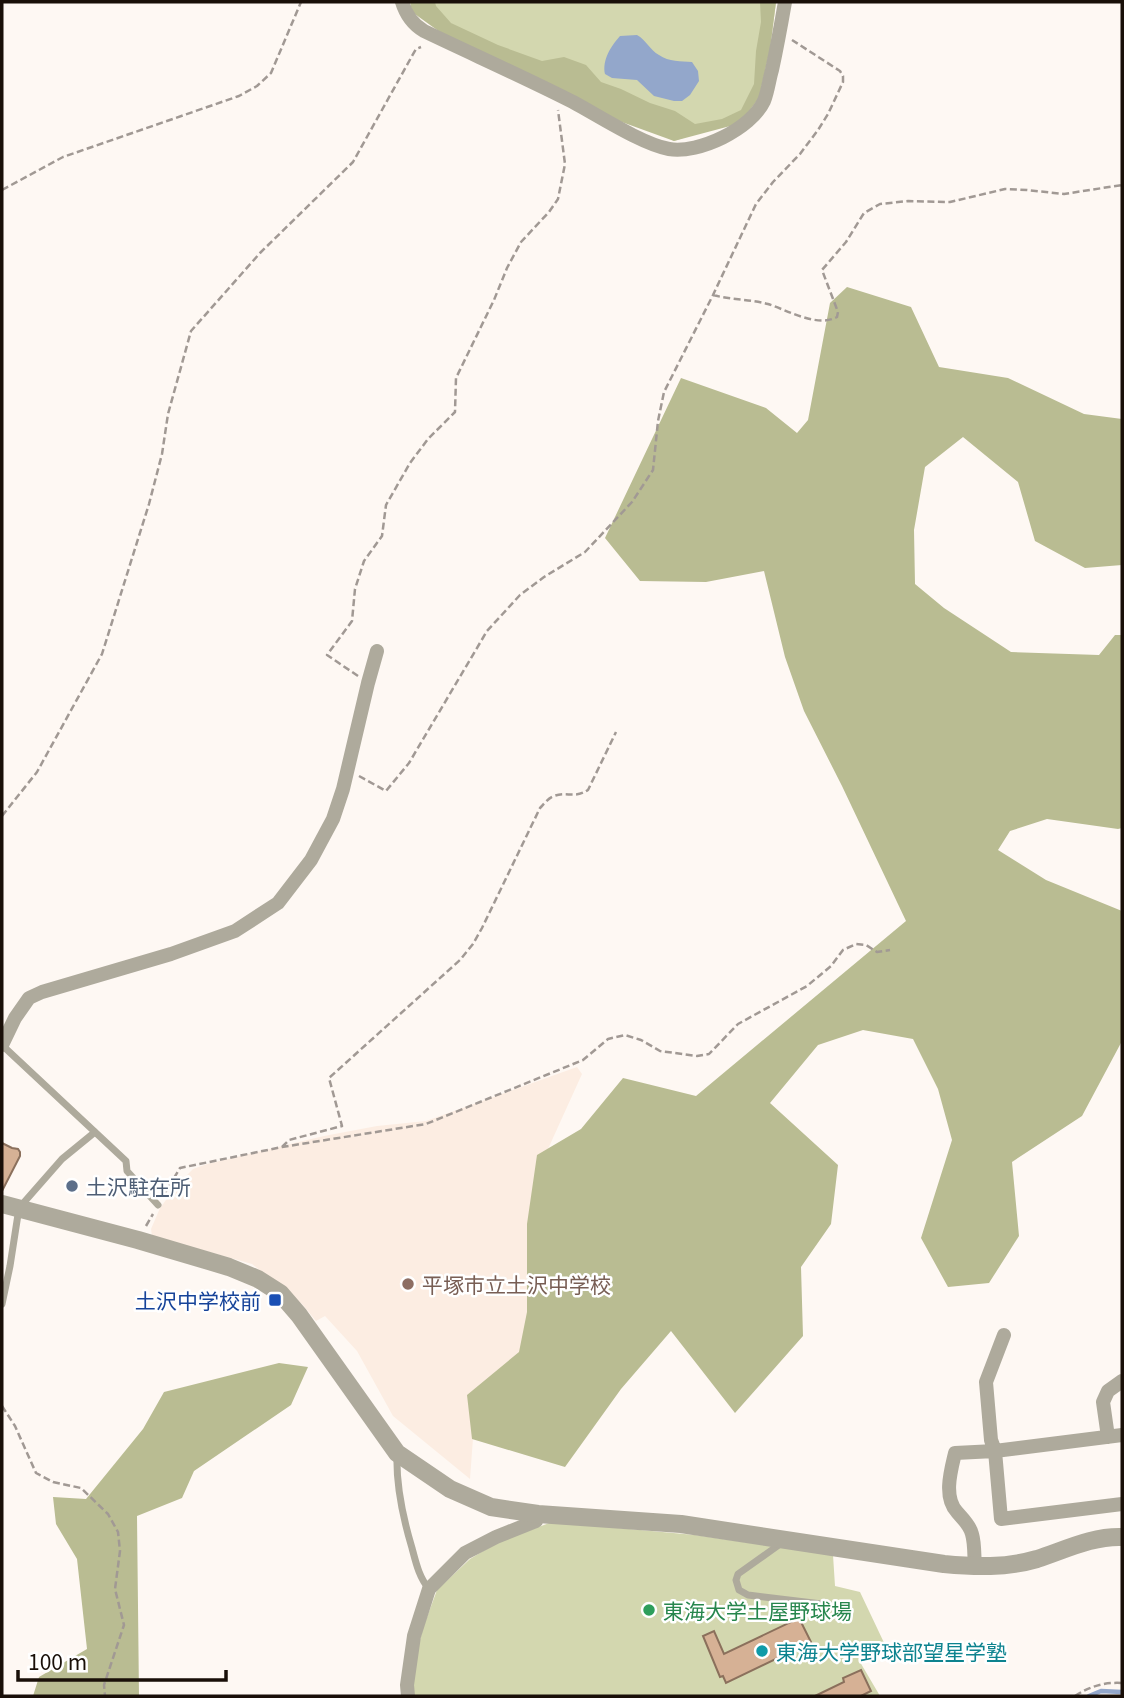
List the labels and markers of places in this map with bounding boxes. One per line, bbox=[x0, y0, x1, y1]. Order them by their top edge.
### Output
place label: 土沢駐在所 bbox=[86, 1171, 191, 1201]
marker: 土沢駐在所 bbox=[64, 1178, 80, 1194]
place label: 平塚市立土沢中学校 bbox=[422, 1269, 611, 1299]
marker: 平塚市立土沢中学校 bbox=[400, 1276, 416, 1292]
place label: 土沢中学校前 bbox=[135, 1285, 261, 1315]
marker: 土沢中学校前 bbox=[267, 1292, 283, 1308]
place label: 東海大学土屋野球場 bbox=[663, 1595, 852, 1625]
marker: 東海大学土屋野球場 bbox=[641, 1602, 657, 1618]
place label: 東海大学野球部望星学塾 bbox=[776, 1636, 1007, 1666]
marker: 東海大学野球部望星学塾 bbox=[754, 1643, 770, 1659]

